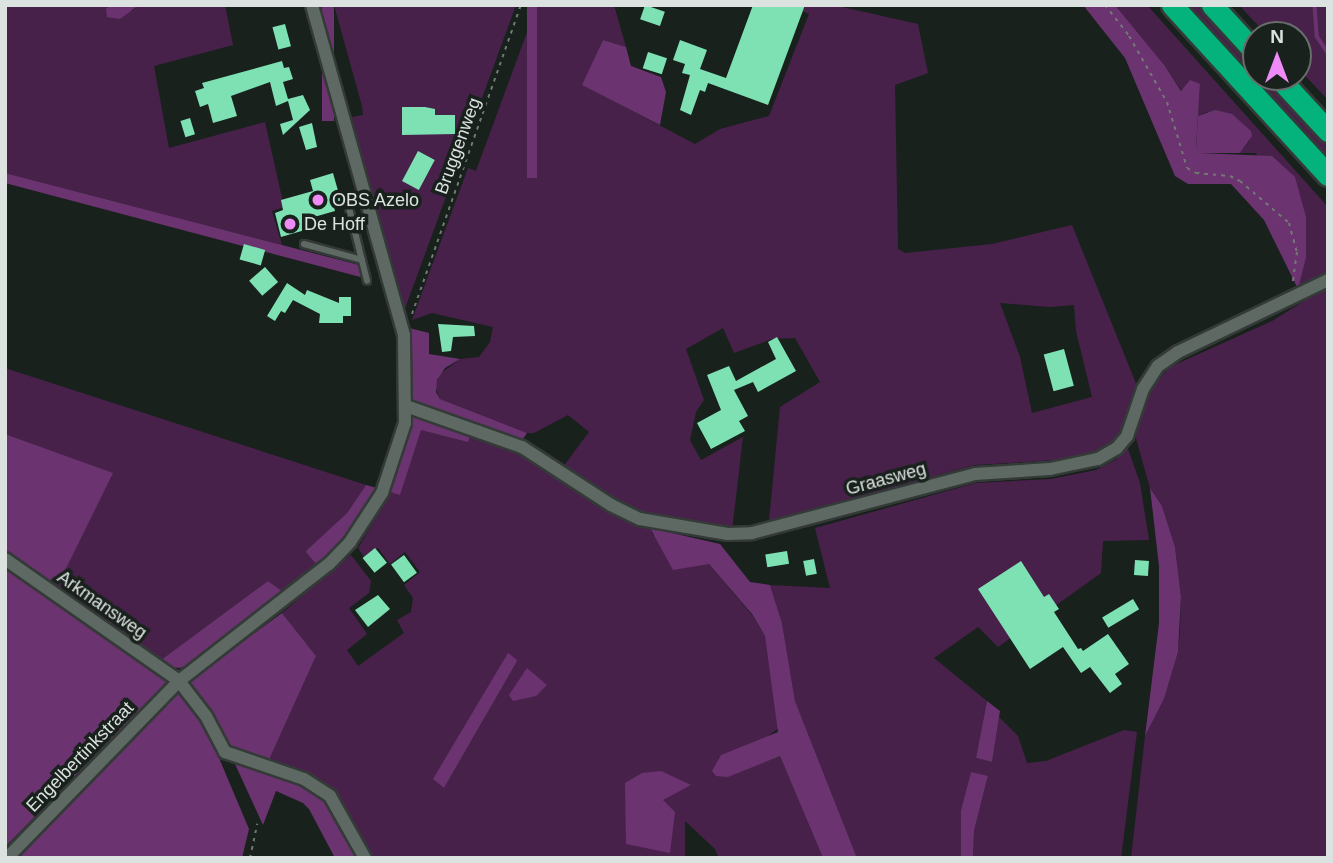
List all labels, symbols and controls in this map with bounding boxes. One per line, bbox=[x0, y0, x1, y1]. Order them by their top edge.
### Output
north arrow bbox=[1242, 21, 1312, 91]
text: N bbox=[1270, 26, 1284, 47]
street label: Bruggenweg bbox=[431, 95, 485, 197]
place label: OBS Azelo bbox=[332, 189, 420, 211]
marker: OBS Azelo bbox=[310, 192, 326, 208]
place label: De Hoff bbox=[304, 213, 365, 235]
marker: De Hoff bbox=[282, 216, 298, 232]
street label: Graasweg bbox=[844, 458, 928, 500]
street label: Arkmansweg bbox=[53, 566, 151, 644]
street label: Engelbertinkstraat bbox=[22, 697, 138, 817]

